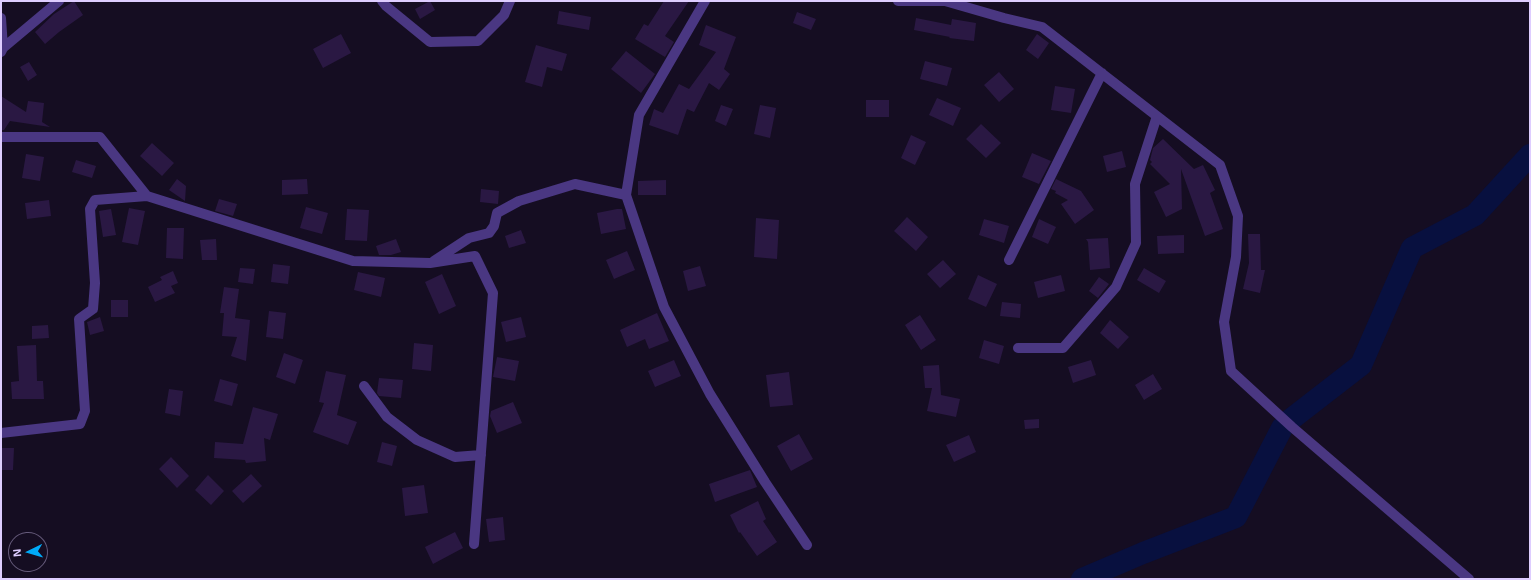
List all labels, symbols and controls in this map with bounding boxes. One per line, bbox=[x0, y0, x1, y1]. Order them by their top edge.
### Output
north arrow bbox=[8, 532, 48, 572]
text: N bbox=[11, 548, 23, 557]

